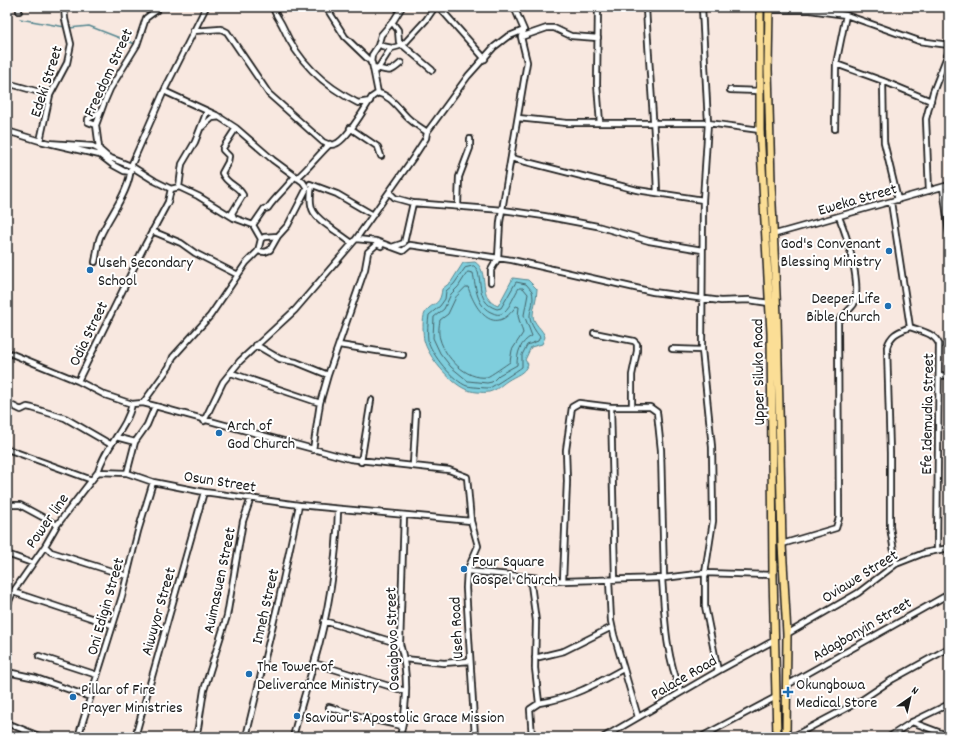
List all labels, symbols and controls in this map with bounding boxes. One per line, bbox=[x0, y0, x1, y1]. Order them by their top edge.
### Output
street label: Freedom Street bbox=[79, 25, 140, 121]
street label: Edeki Street bbox=[25, 43, 70, 120]
street label: Eweka Street bbox=[815, 178, 900, 223]
place label: God's Convenant Blessing Ministry bbox=[780, 233, 882, 274]
marker: God's Convenant Blessing Ministry bbox=[884, 246, 894, 256]
place label: Useh Secondary School bbox=[98, 252, 193, 293]
marker: Useh Secondary School bbox=[85, 265, 95, 275]
place label: Deeper Life Bible Church bbox=[806, 288, 880, 329]
street label: Odia Street bbox=[64, 298, 115, 370]
marker: Deeper Life Bible Church bbox=[883, 301, 893, 311]
street label: Upper Siluko Road bbox=[747, 318, 772, 426]
street label: Efe Idemudia Street bbox=[916, 353, 941, 475]
place label: Arch of God Church bbox=[227, 415, 295, 456]
marker: Arch of God Church bbox=[214, 428, 224, 438]
street label: Osun Street bbox=[182, 465, 257, 500]
street label: Power line bbox=[21, 489, 75, 554]
street label: Auimasuen Street bbox=[198, 525, 243, 636]
street label: Oviawe Street bbox=[818, 544, 903, 610]
place label: Four Square Gospel Church bbox=[472, 551, 558, 592]
street label: Oni Edigin Street bbox=[81, 555, 131, 658]
marker: Four Square Gospel Church bbox=[459, 564, 469, 574]
street label: Aiwuyor Street bbox=[136, 565, 183, 659]
street label: Inneh Street bbox=[247, 567, 286, 646]
street label: Osaigbovo Street bbox=[380, 587, 407, 691]
street label: Adagbonyin Street bbox=[808, 592, 916, 668]
street label: Useh Road bbox=[444, 596, 471, 660]
street label: Palace Road bbox=[647, 650, 722, 706]
place label: The Tower of Deliverance Ministry bbox=[257, 656, 379, 697]
marker: The Tower of Deliverance Ministry bbox=[244, 669, 254, 679]
place label: Okungbowa Medical Store bbox=[796, 674, 877, 715]
north arrow bbox=[890, 678, 930, 718]
place label: Pillar of Fire Prayer Ministries bbox=[81, 679, 183, 720]
text: N bbox=[908, 683, 922, 700]
marker: Okungbowa Medical Store bbox=[783, 687, 793, 697]
marker: Pillar of Fire Prayer Ministries bbox=[68, 692, 78, 702]
place label: Saviour's Apostolic Grace Mission bbox=[305, 707, 504, 730]
marker: Saviour's Apostolic Grace Mission bbox=[292, 711, 302, 721]

